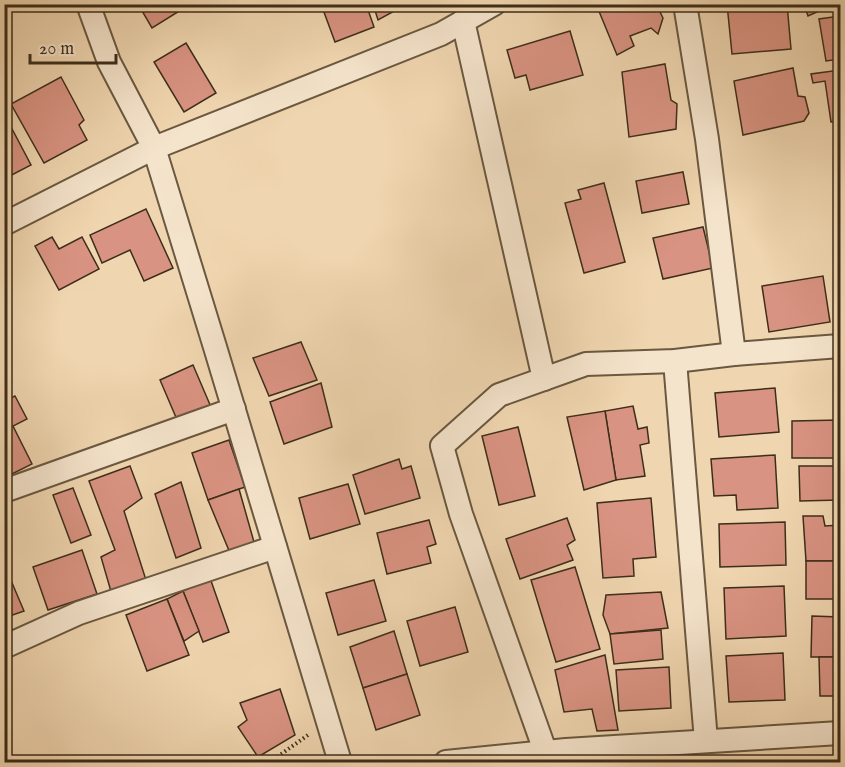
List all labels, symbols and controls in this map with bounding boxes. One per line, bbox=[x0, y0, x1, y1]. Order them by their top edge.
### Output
scale bar bbox=[30, 27, 116, 65]
text: 20 m bbox=[39, 38, 74, 61]

